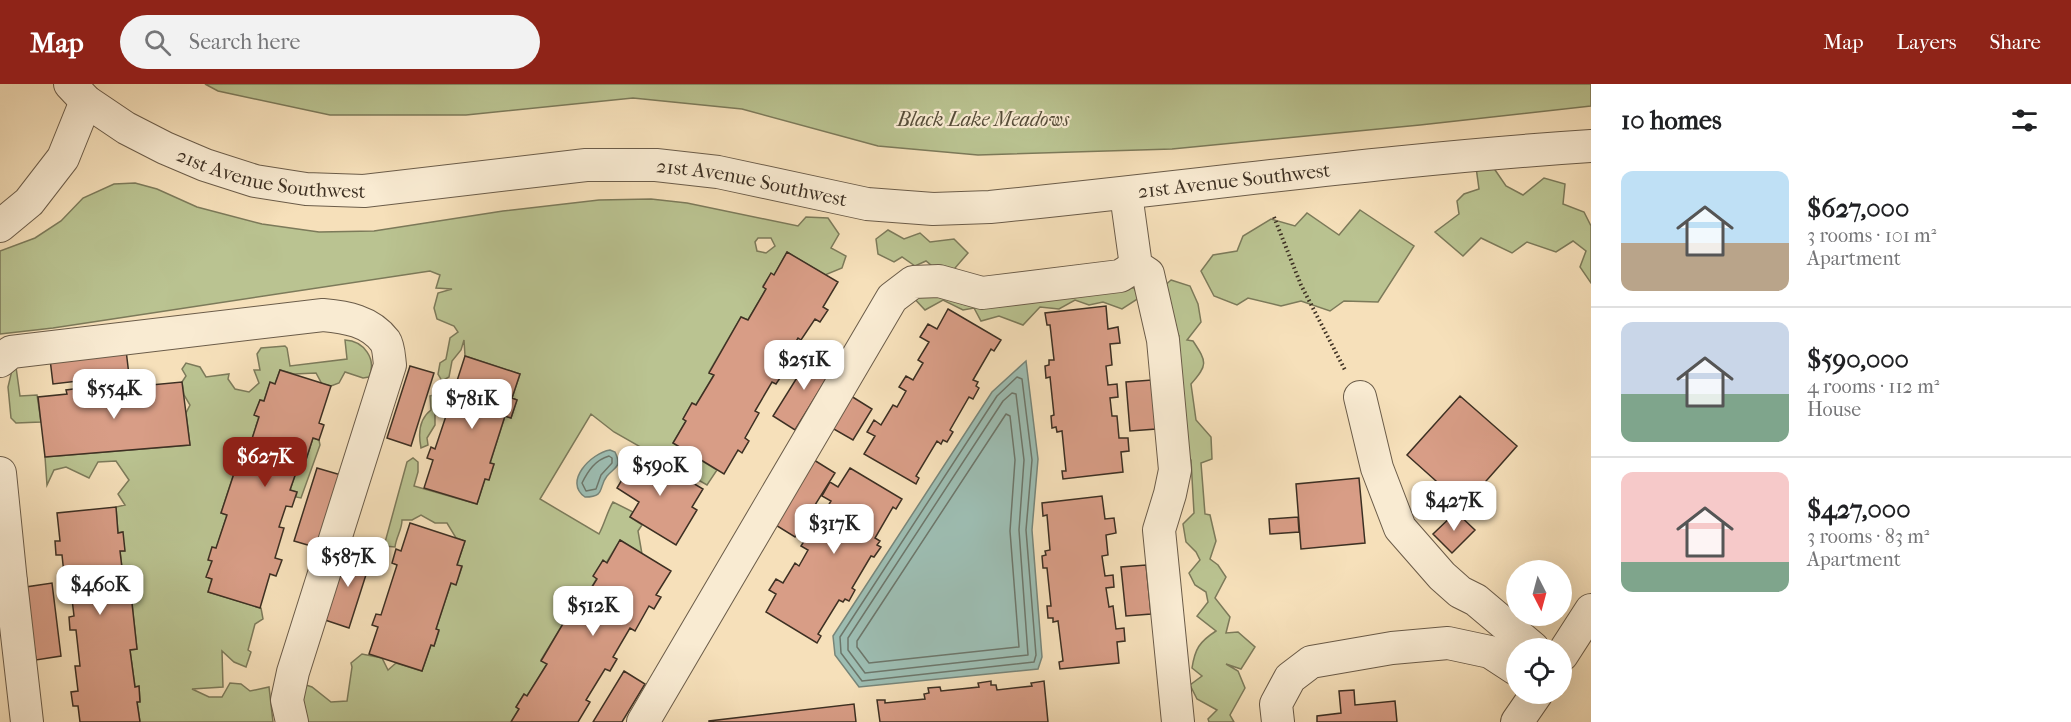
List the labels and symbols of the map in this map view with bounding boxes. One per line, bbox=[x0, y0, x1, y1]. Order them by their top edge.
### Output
park label: Black Lake Meadows bbox=[896, 108, 1070, 131]
street label: 21st Avenue Southwest bbox=[173, 143, 366, 203]
street label: 21st Avenue Southwest bbox=[655, 154, 849, 211]
street label: 21st Avenue Southwest bbox=[1137, 159, 1331, 203]
pin: $251K bbox=[762, 340, 846, 391]
pin: $554K bbox=[72, 369, 156, 420]
pin: $781K bbox=[430, 379, 514, 430]
pin: $627K bbox=[223, 437, 307, 488]
pin: $590K bbox=[618, 446, 702, 497]
pin: $427K bbox=[1412, 481, 1496, 532]
pin: $317K bbox=[792, 504, 876, 555]
pin: $587K bbox=[306, 537, 390, 588]
north arrow bbox=[1506, 560, 1572, 626]
pin: $460K bbox=[58, 565, 142, 616]
pin: $512K bbox=[551, 586, 635, 637]

